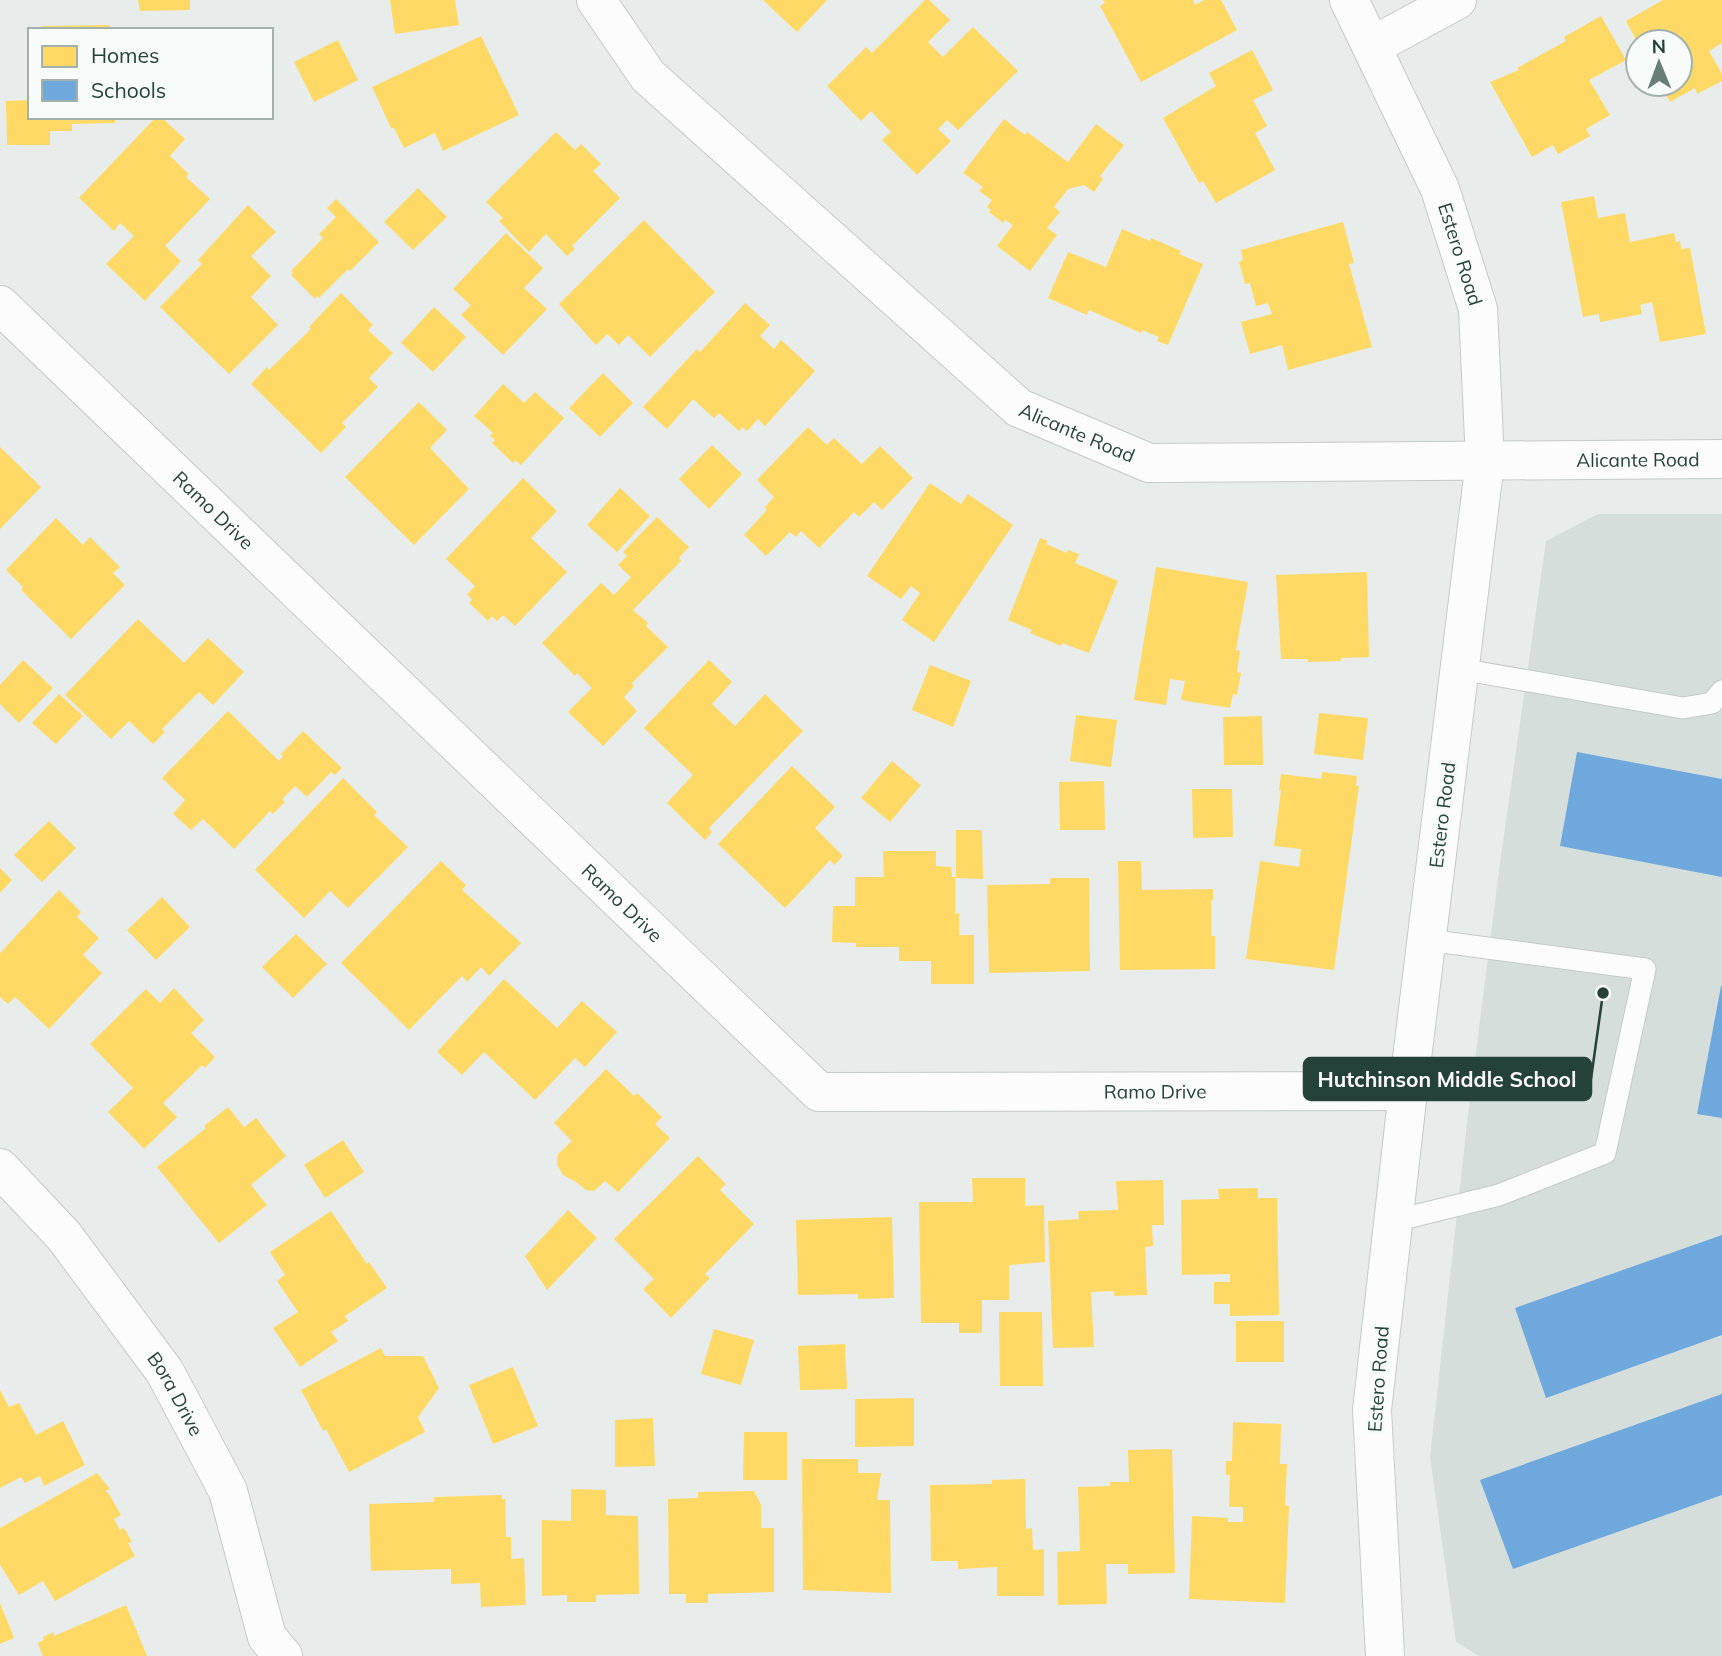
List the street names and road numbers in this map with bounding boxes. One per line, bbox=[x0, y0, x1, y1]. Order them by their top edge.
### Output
street label: Estero Road bbox=[1433, 200, 1488, 308]
street label: Alicante Road bbox=[1016, 397, 1139, 468]
street label: Alicante Road bbox=[1576, 447, 1700, 472]
street label: Ramo Drive bbox=[168, 466, 259, 554]
street label: Estero Road bbox=[1424, 761, 1460, 869]
street label: Ramo Drive bbox=[577, 859, 668, 947]
street label: Ramo Drive bbox=[1104, 1079, 1207, 1104]
street label: Estero Road bbox=[1362, 1325, 1394, 1433]
street label: Bora Drive bbox=[142, 1347, 209, 1440]

